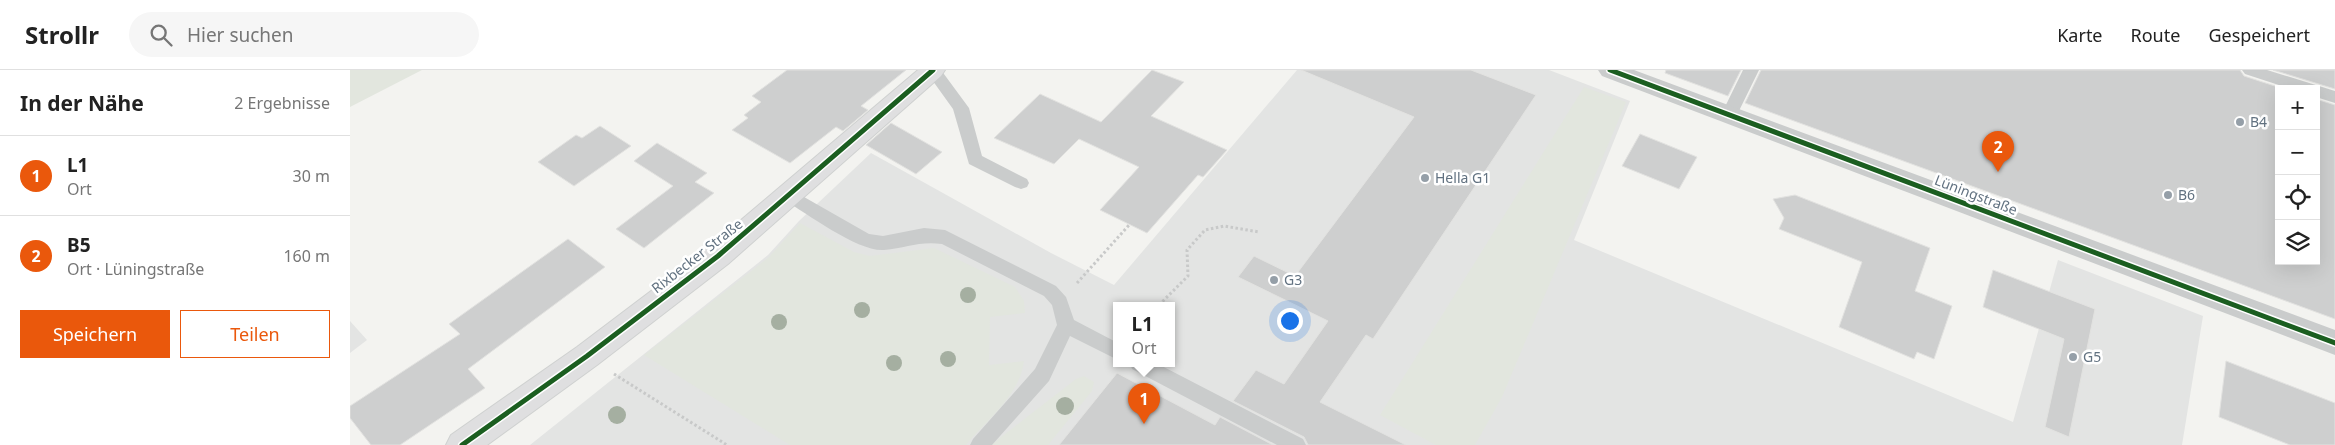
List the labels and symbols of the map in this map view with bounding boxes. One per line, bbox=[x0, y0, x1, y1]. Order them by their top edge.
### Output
place label: B4 bbox=[2250, 112, 2267, 131]
marker: B4 bbox=[2234, 116, 2246, 128]
pin: 2 bbox=[1982, 131, 2014, 172]
place label: Hella G1 bbox=[1435, 168, 1490, 187]
street label: Lüningstraße bbox=[1932, 170, 2020, 219]
marker: Hella G1 bbox=[1419, 172, 1431, 184]
place label: B6 bbox=[2178, 185, 2195, 204]
marker: B6 bbox=[2162, 189, 2174, 201]
street label: Rixbecker Straße bbox=[647, 214, 746, 297]
place label: G3 bbox=[1284, 270, 1302, 289]
marker: G3 bbox=[1268, 274, 1280, 286]
your location bbox=[1277, 308, 1303, 334]
place label: G5 bbox=[2083, 347, 2101, 366]
marker: G5 bbox=[2067, 351, 2079, 363]
pin: 1 bbox=[1128, 383, 1160, 424]

